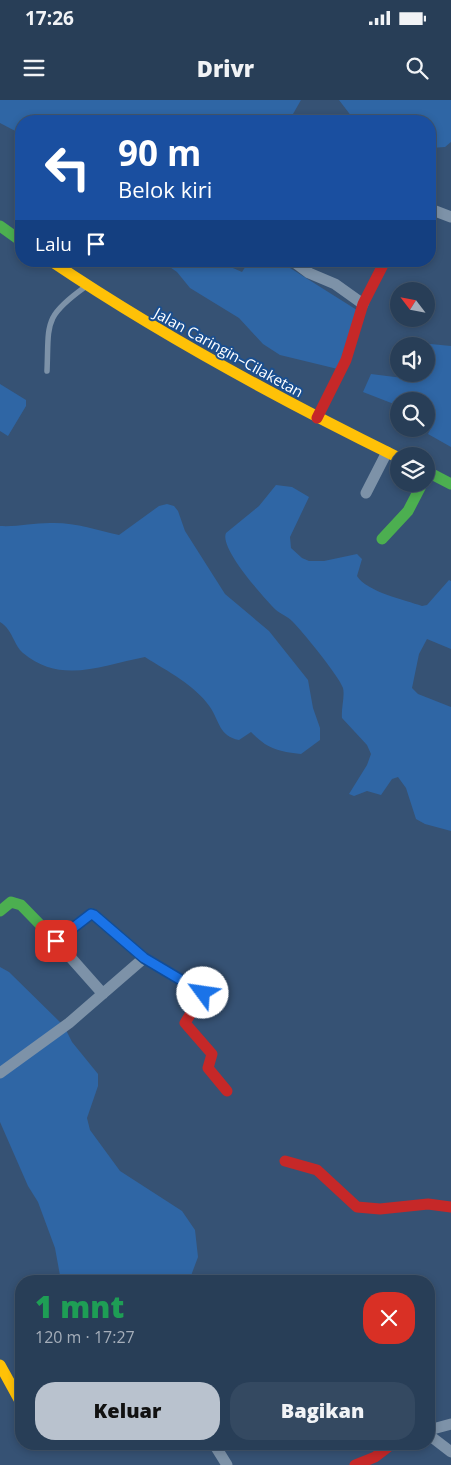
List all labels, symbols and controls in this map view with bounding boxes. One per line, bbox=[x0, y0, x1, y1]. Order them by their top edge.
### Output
text: 17:26 bbox=[25, 5, 74, 31]
text: Drivr bbox=[197, 53, 254, 83]
icon: menu bbox=[20, 54, 48, 82]
icon: search bbox=[403, 54, 431, 82]
text: 90 m bbox=[118, 129, 201, 176]
icon: left bbox=[35, 135, 100, 200]
text: Belok kiri bbox=[118, 174, 212, 204]
icon: arrive bbox=[82, 230, 110, 258]
text: Lalu bbox=[35, 231, 72, 257]
north arrow bbox=[390, 282, 435, 328]
map controls bbox=[390, 282, 435, 492]
street label: Jalan Caringin–Cilaketan bbox=[149, 302, 307, 401]
button: sound bbox=[390, 337, 435, 382]
button: search bbox=[390, 392, 435, 437]
button: layers bbox=[390, 447, 435, 492]
pin bbox=[35, 920, 77, 962]
icon: arrive bbox=[42, 927, 70, 955]
position arrow bbox=[176, 966, 228, 1018]
text: 1 mnt bbox=[35, 1286, 124, 1327]
button: close bbox=[363, 1292, 415, 1344]
text: 120 m · 17:27 bbox=[35, 1326, 135, 1348]
button: Keluar bbox=[35, 1382, 220, 1440]
button: Bagikan bbox=[230, 1382, 415, 1440]

